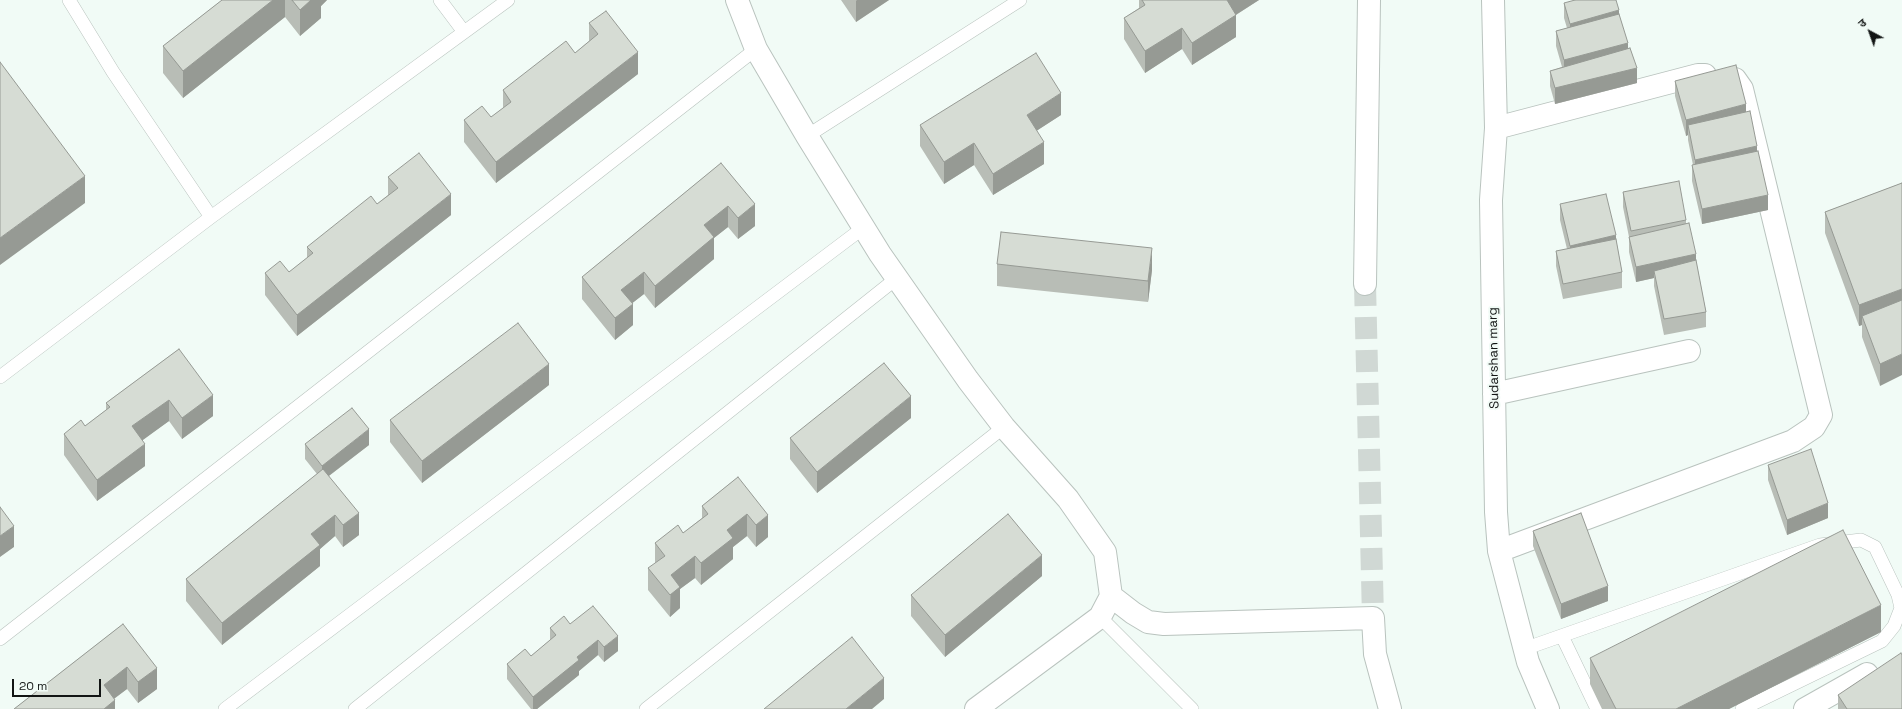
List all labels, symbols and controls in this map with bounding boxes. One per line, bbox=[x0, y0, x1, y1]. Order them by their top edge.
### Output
north arrow bbox=[1850, 12, 1890, 52]
text: उ bbox=[1855, 16, 1869, 30]
street label: Sudarshan marg bbox=[1485, 307, 1503, 409]
scale bar bbox=[14, 671, 103, 697]
text: 20 m bbox=[19, 678, 47, 694]

